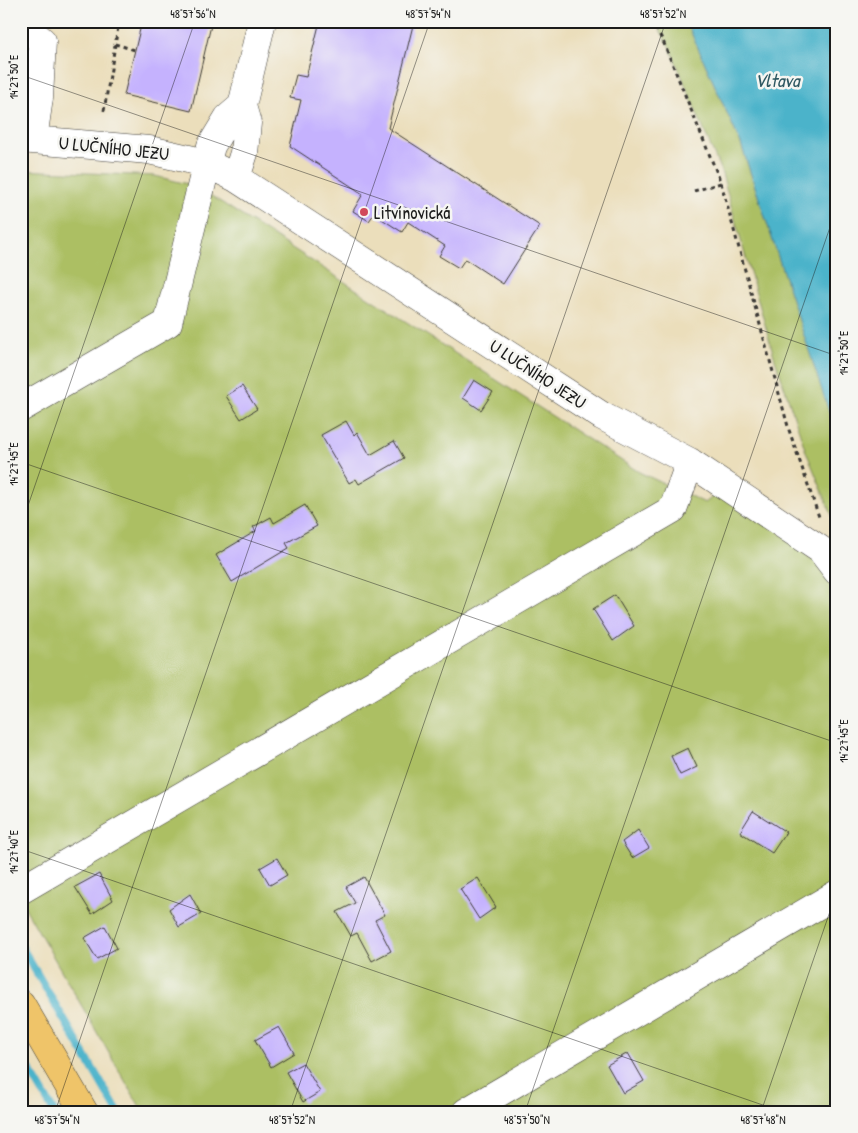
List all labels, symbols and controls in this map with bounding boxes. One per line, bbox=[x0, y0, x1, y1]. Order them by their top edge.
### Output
text: 48°57'56"N bbox=[170, 5, 216, 22]
text: 48°57'54"N bbox=[405, 5, 451, 22]
text: 48°57'52"N bbox=[640, 5, 686, 22]
text: 14°27'50"E bbox=[5, 54, 22, 99]
water label: Vltava bbox=[755, 67, 802, 93]
street label: U LUČNÍHO JEZU bbox=[58, 130, 170, 166]
place label: Litvínovická bbox=[374, 200, 450, 225]
marker: Litvínovická bbox=[358, 206, 370, 218]
text: 14°27'50"E bbox=[835, 330, 852, 375]
street label: U LUČNÍHO JEZU bbox=[485, 333, 591, 415]
text: 14°27'45"E bbox=[5, 441, 22, 486]
text: 14°27'45"E bbox=[835, 718, 852, 763]
text: 14°27'40"E bbox=[5, 829, 22, 874]
text: 48°57'54"N bbox=[34, 1111, 80, 1128]
text: 48°57'52"N bbox=[269, 1111, 315, 1128]
text: 48°57'50"N bbox=[504, 1111, 550, 1128]
text: 48°57'48"N bbox=[740, 1111, 786, 1128]

